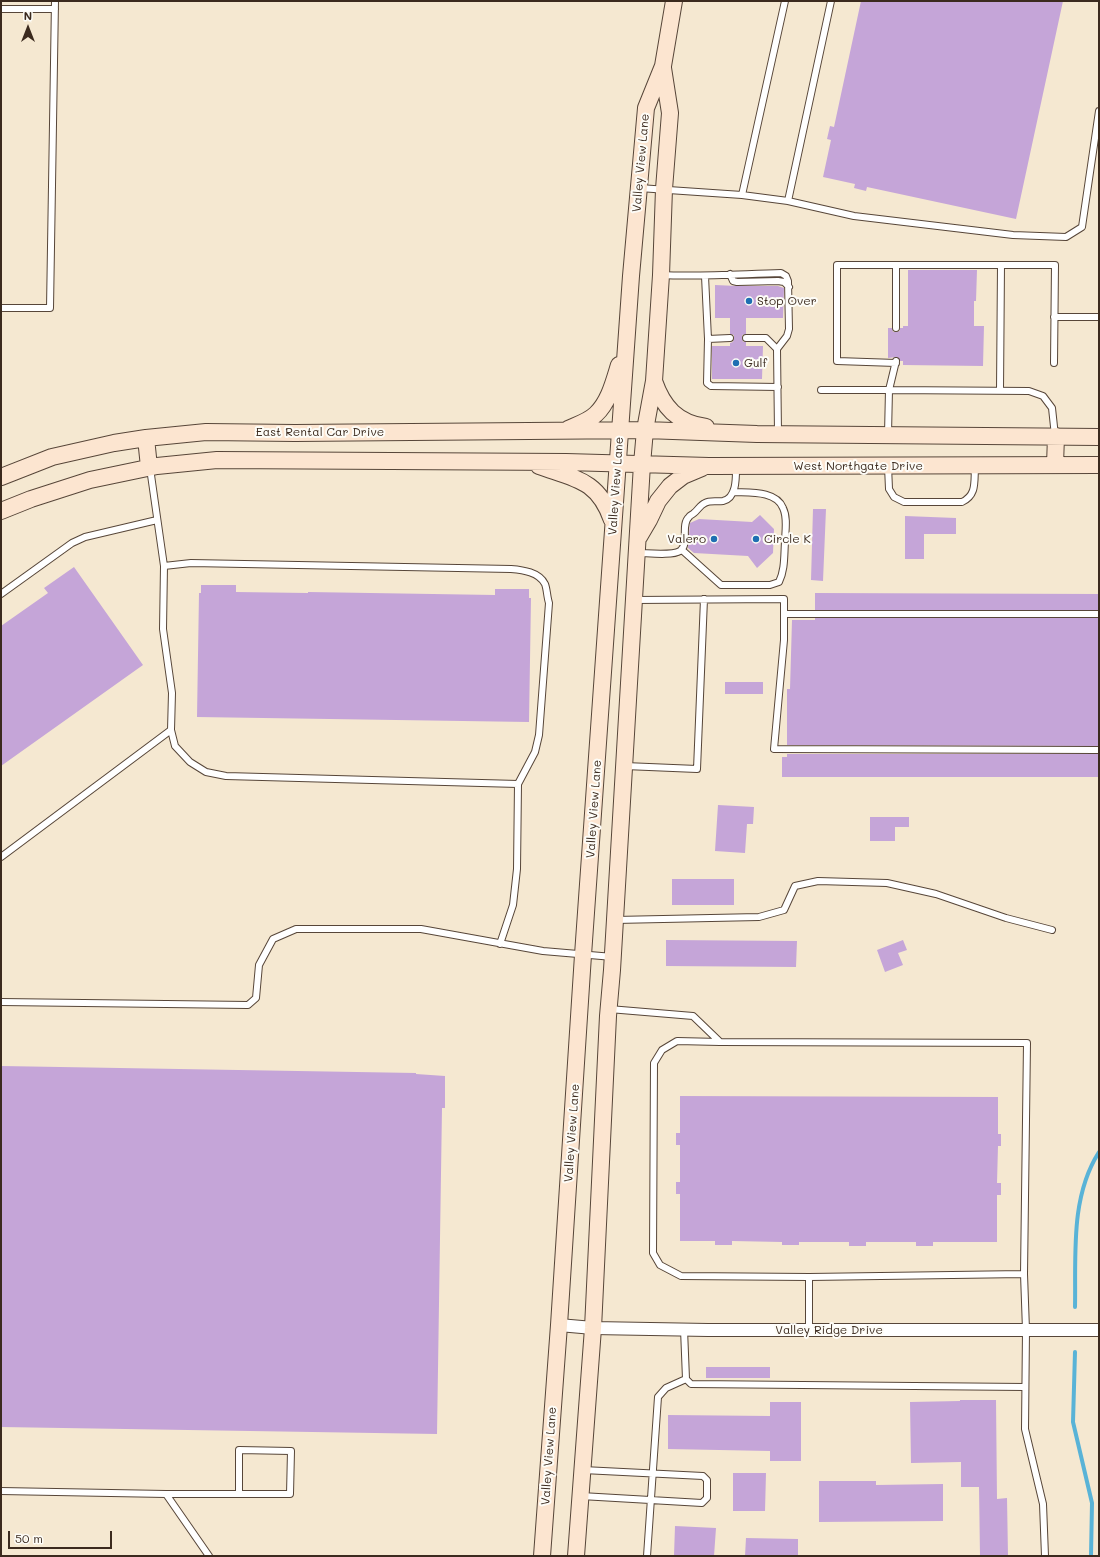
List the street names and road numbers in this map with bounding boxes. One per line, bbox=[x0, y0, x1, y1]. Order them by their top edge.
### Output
street label: Valley View Lane bbox=[630, 113, 652, 213]
street label: East Rental Car Drive bbox=[256, 425, 384, 439]
street label: Valley View Lane bbox=[605, 436, 627, 536]
street label: West Northgate Drive bbox=[793, 459, 923, 473]
street label: Valley View Lane bbox=[583, 759, 605, 859]
street label: Valley View Lane bbox=[561, 1083, 583, 1183]
street label: Valley Ridge Drive bbox=[775, 1323, 883, 1337]
street label: Valley View Lane bbox=[538, 1406, 560, 1506]

